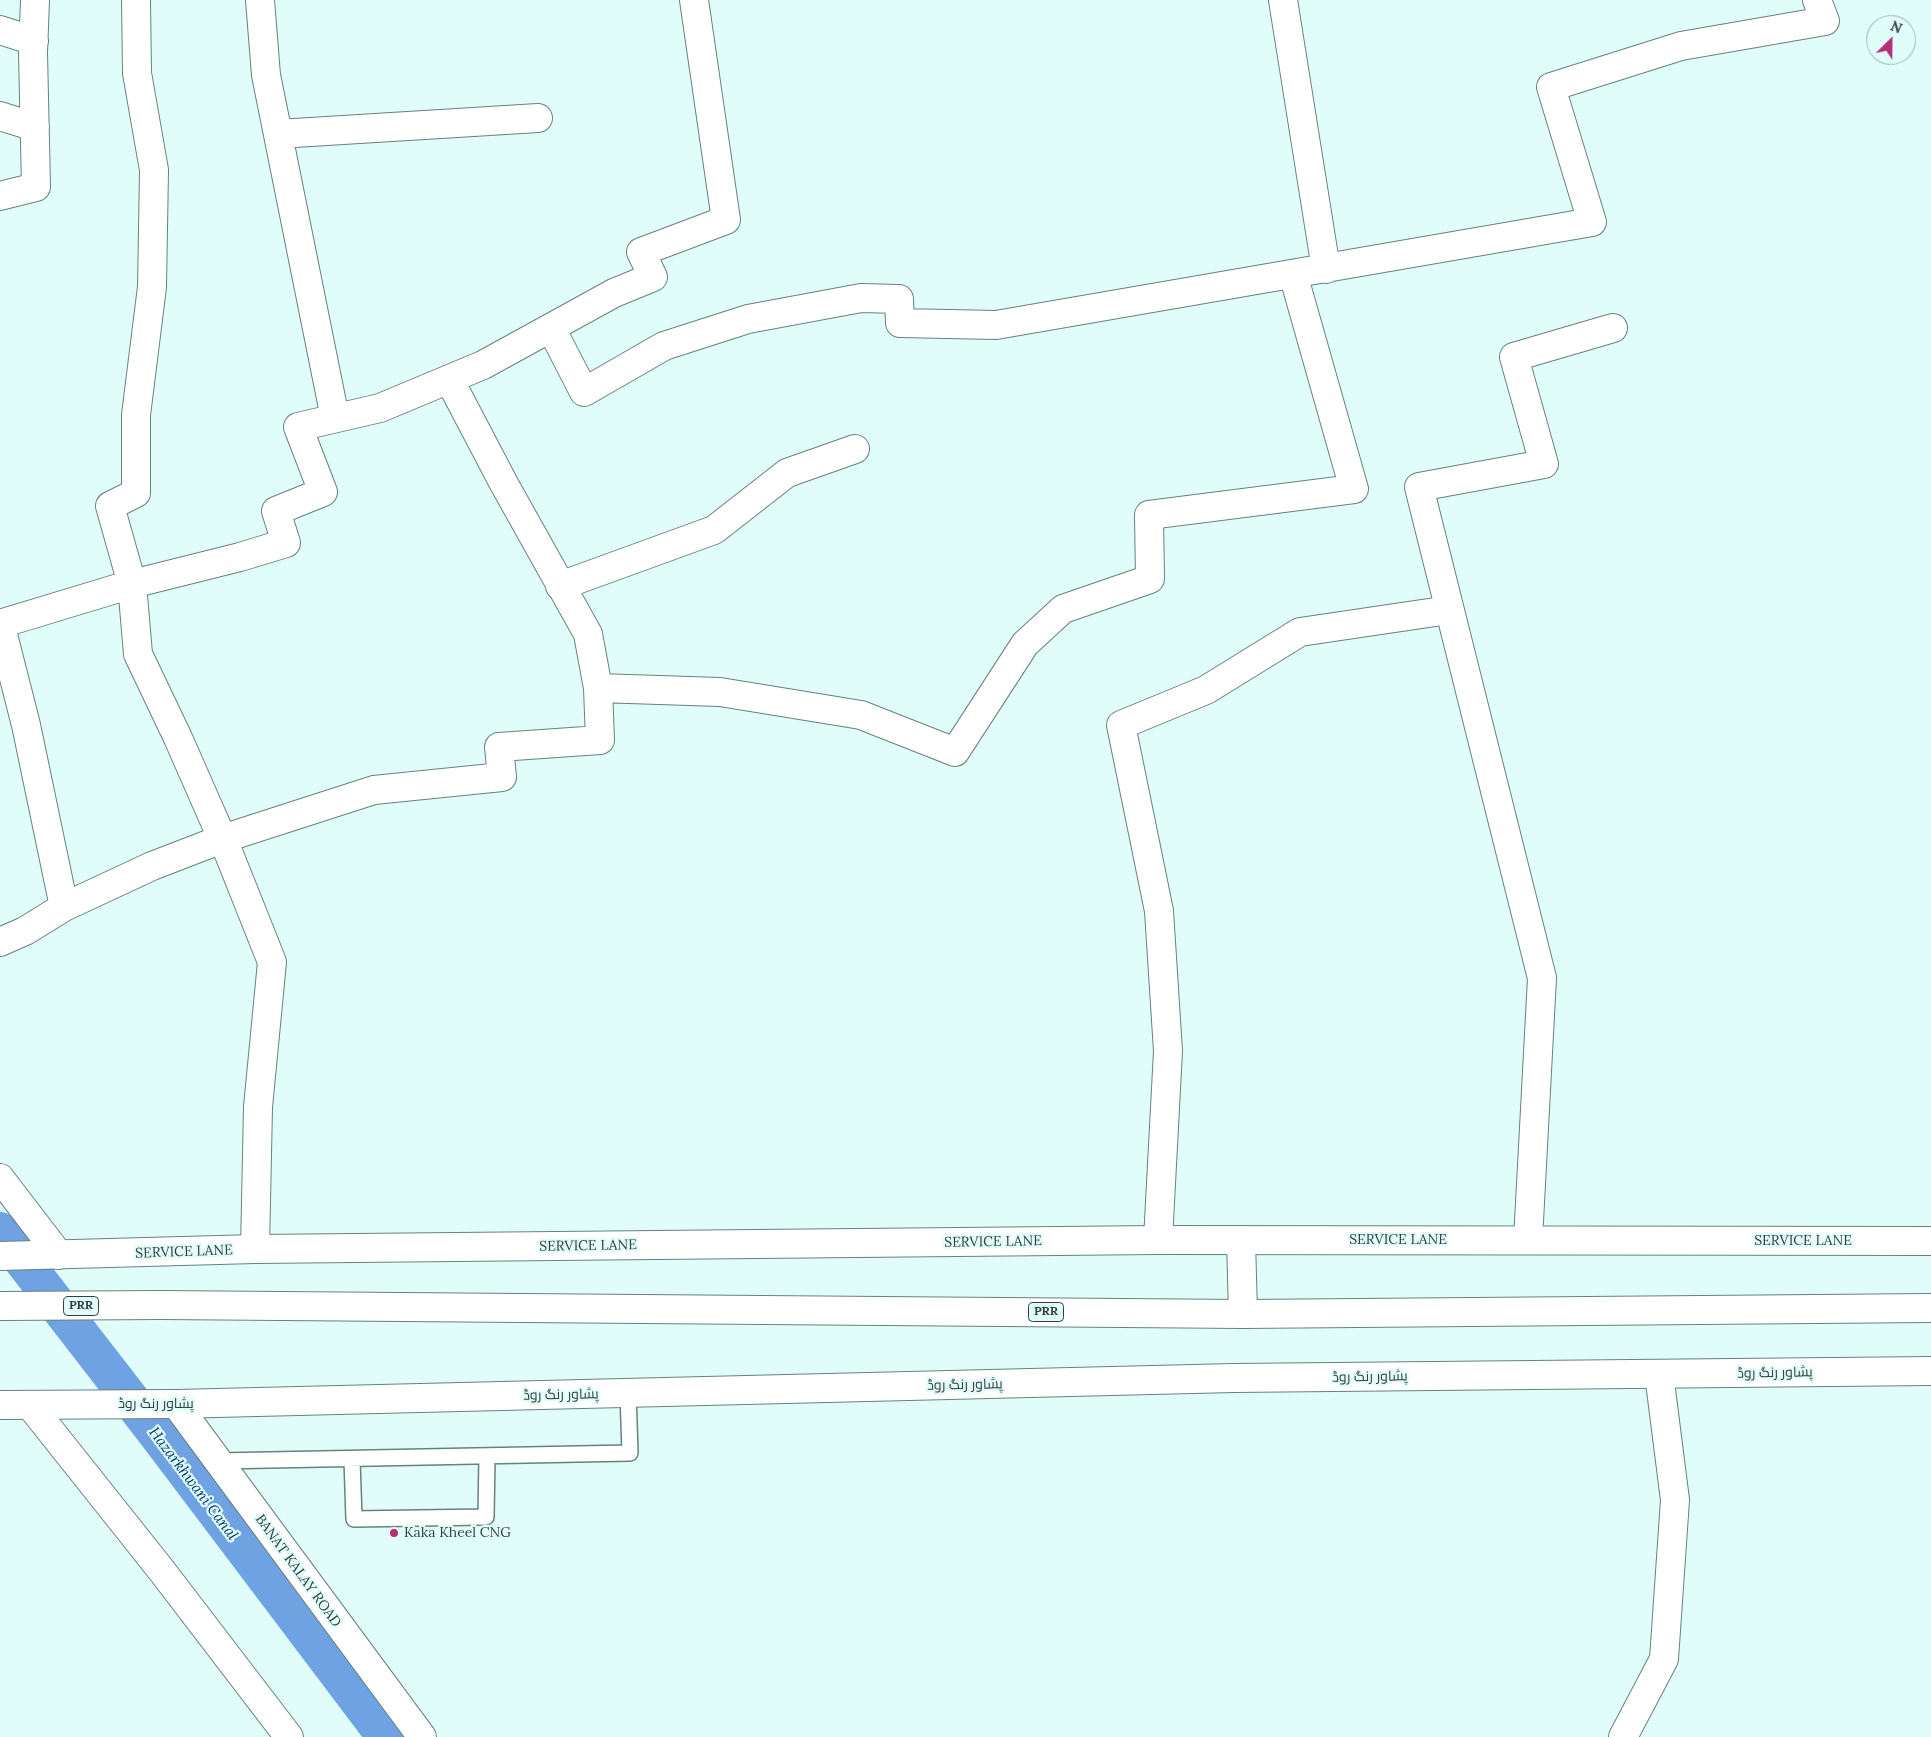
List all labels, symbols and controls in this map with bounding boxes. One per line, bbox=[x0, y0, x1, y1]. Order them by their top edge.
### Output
north arrow bbox=[1866, 15, 1916, 65]
text: N bbox=[1888, 17, 1905, 38]
street label: SERVICE LANE bbox=[1349, 1232, 1447, 1248]
street label: SERVICE LANE bbox=[944, 1233, 1042, 1251]
street label: SERVICE LANE bbox=[1754, 1233, 1852, 1249]
street label: SERVICE LANE bbox=[539, 1237, 637, 1255]
street label: SERVICE LANE bbox=[135, 1242, 233, 1262]
road number: PRR bbox=[64, 1296, 98, 1315]
road number: PRR bbox=[1028, 1302, 1064, 1321]
street label: پشاور رنگ روڈ bbox=[1737, 1364, 1813, 1382]
street label: پشاور رنگ روڈ bbox=[1332, 1368, 1408, 1386]
street label: پشاور رنگ روڈ bbox=[927, 1376, 1003, 1394]
street label: پشاور رنگ روڈ bbox=[523, 1386, 599, 1404]
street label: پشاور رنگ روڈ bbox=[118, 1396, 194, 1412]
water label: Hazarkhwani Canal bbox=[145, 1424, 241, 1544]
street label: BANAT KALAY ROAD bbox=[251, 1511, 345, 1631]
place label: Kaka Kheel CNG bbox=[404, 1525, 511, 1541]
marker: Kaka Kheel CNG bbox=[388, 1527, 400, 1539]

